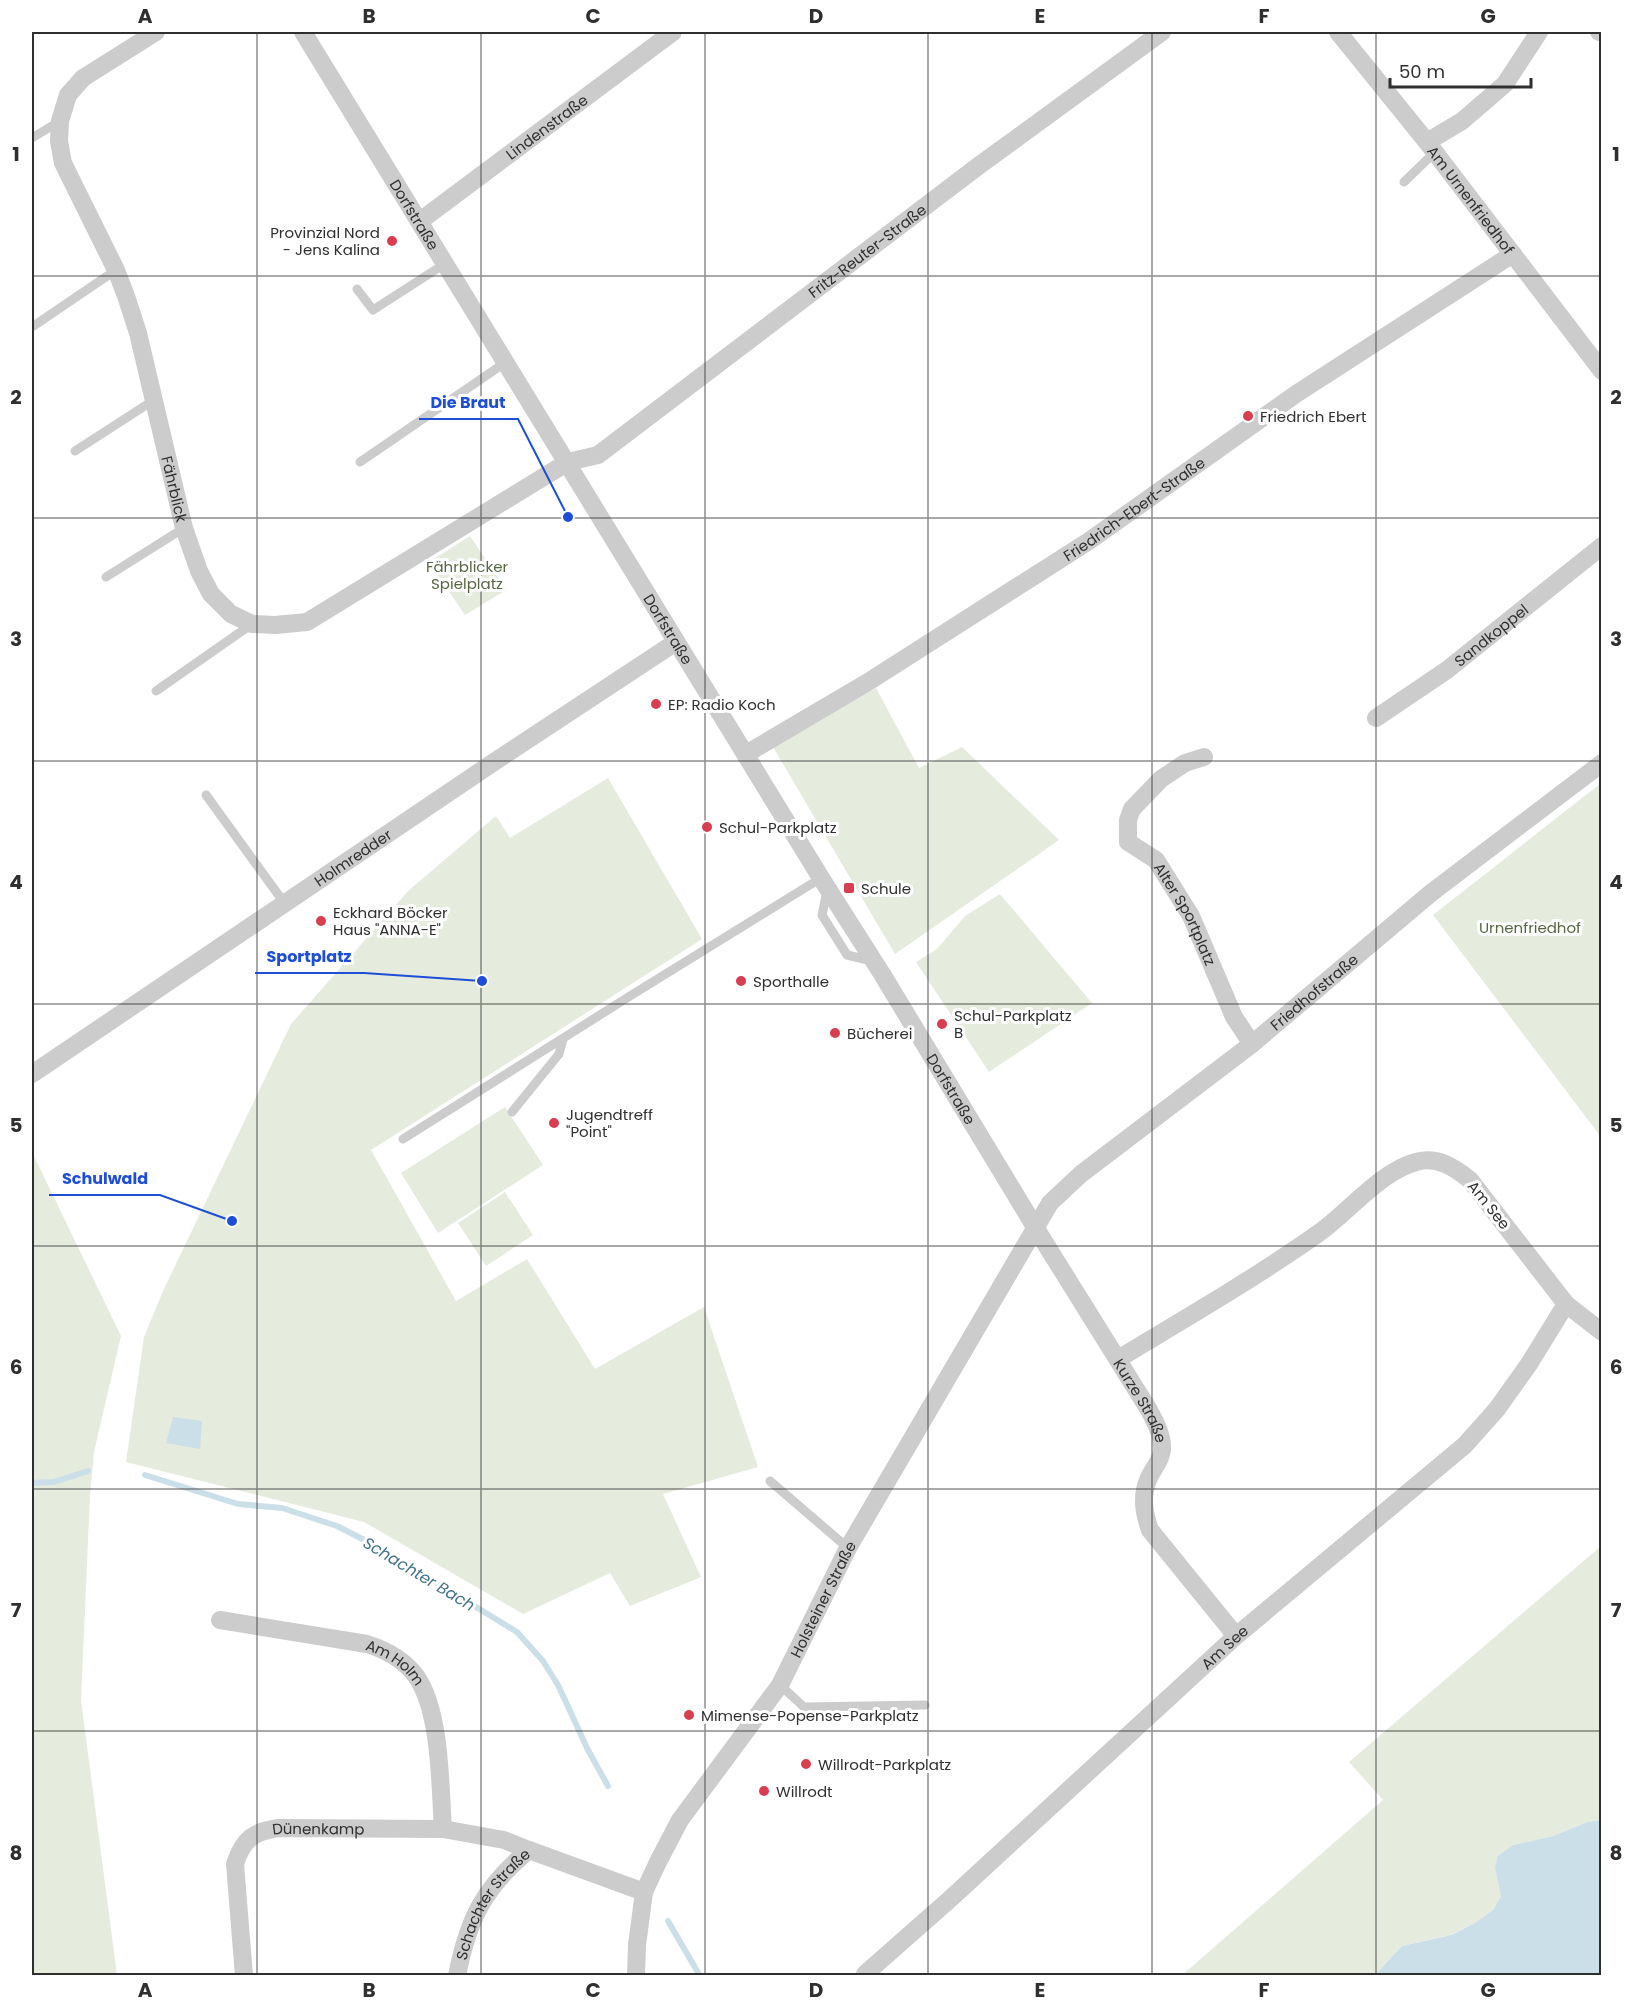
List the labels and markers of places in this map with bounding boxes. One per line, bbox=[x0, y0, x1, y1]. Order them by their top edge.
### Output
place label: Provinzial Nord - Jens Kalina bbox=[270, 222, 380, 260]
marker: Provinzial Nord - Jens Kalina bbox=[385, 234, 399, 248]
callout: Die Braut bbox=[419, 385, 518, 419]
place label: Friedrich Ebert bbox=[1260, 406, 1366, 427]
marker: Friedrich Ebert bbox=[1241, 409, 1255, 423]
place label: EP: Radio Koch bbox=[668, 694, 776, 715]
marker: EP: Radio Koch bbox=[649, 697, 663, 711]
place label: Schul-Parkplatz bbox=[719, 817, 837, 838]
marker: Schul-Parkplatz bbox=[700, 820, 714, 834]
place label: Schule bbox=[861, 878, 911, 899]
marker: Schule bbox=[842, 881, 856, 895]
place label: Eckhard Böcker Haus "ANNA-E" bbox=[333, 902, 448, 940]
marker: Eckhard Böcker Haus "ANNA-E" bbox=[314, 914, 328, 928]
callout: Sportplatz bbox=[255, 939, 364, 973]
place label: Sporthalle bbox=[753, 971, 829, 992]
marker: Sporthalle bbox=[734, 974, 748, 988]
place label: Schul-Parkplatz B bbox=[954, 1005, 1072, 1043]
marker: Schul-Parkplatz B bbox=[935, 1017, 949, 1031]
place label: Bücherei bbox=[847, 1023, 912, 1044]
marker: Bücherei bbox=[828, 1026, 842, 1040]
place label: Jugendtreff "Point" bbox=[566, 1104, 653, 1142]
marker: Jugendtreff "Point" bbox=[547, 1116, 561, 1130]
callout: Schulwald bbox=[49, 1161, 160, 1195]
place label: Mimense-Popense-Parkplatz bbox=[701, 1705, 919, 1726]
marker: Mimense-Popense-Parkplatz bbox=[682, 1708, 696, 1722]
place label: Willrodt-Parkplatz bbox=[818, 1754, 951, 1775]
marker: Willrodt-Parkplatz bbox=[799, 1757, 813, 1771]
place label: Willrodt bbox=[776, 1781, 833, 1802]
marker: Willrodt bbox=[757, 1784, 771, 1798]

